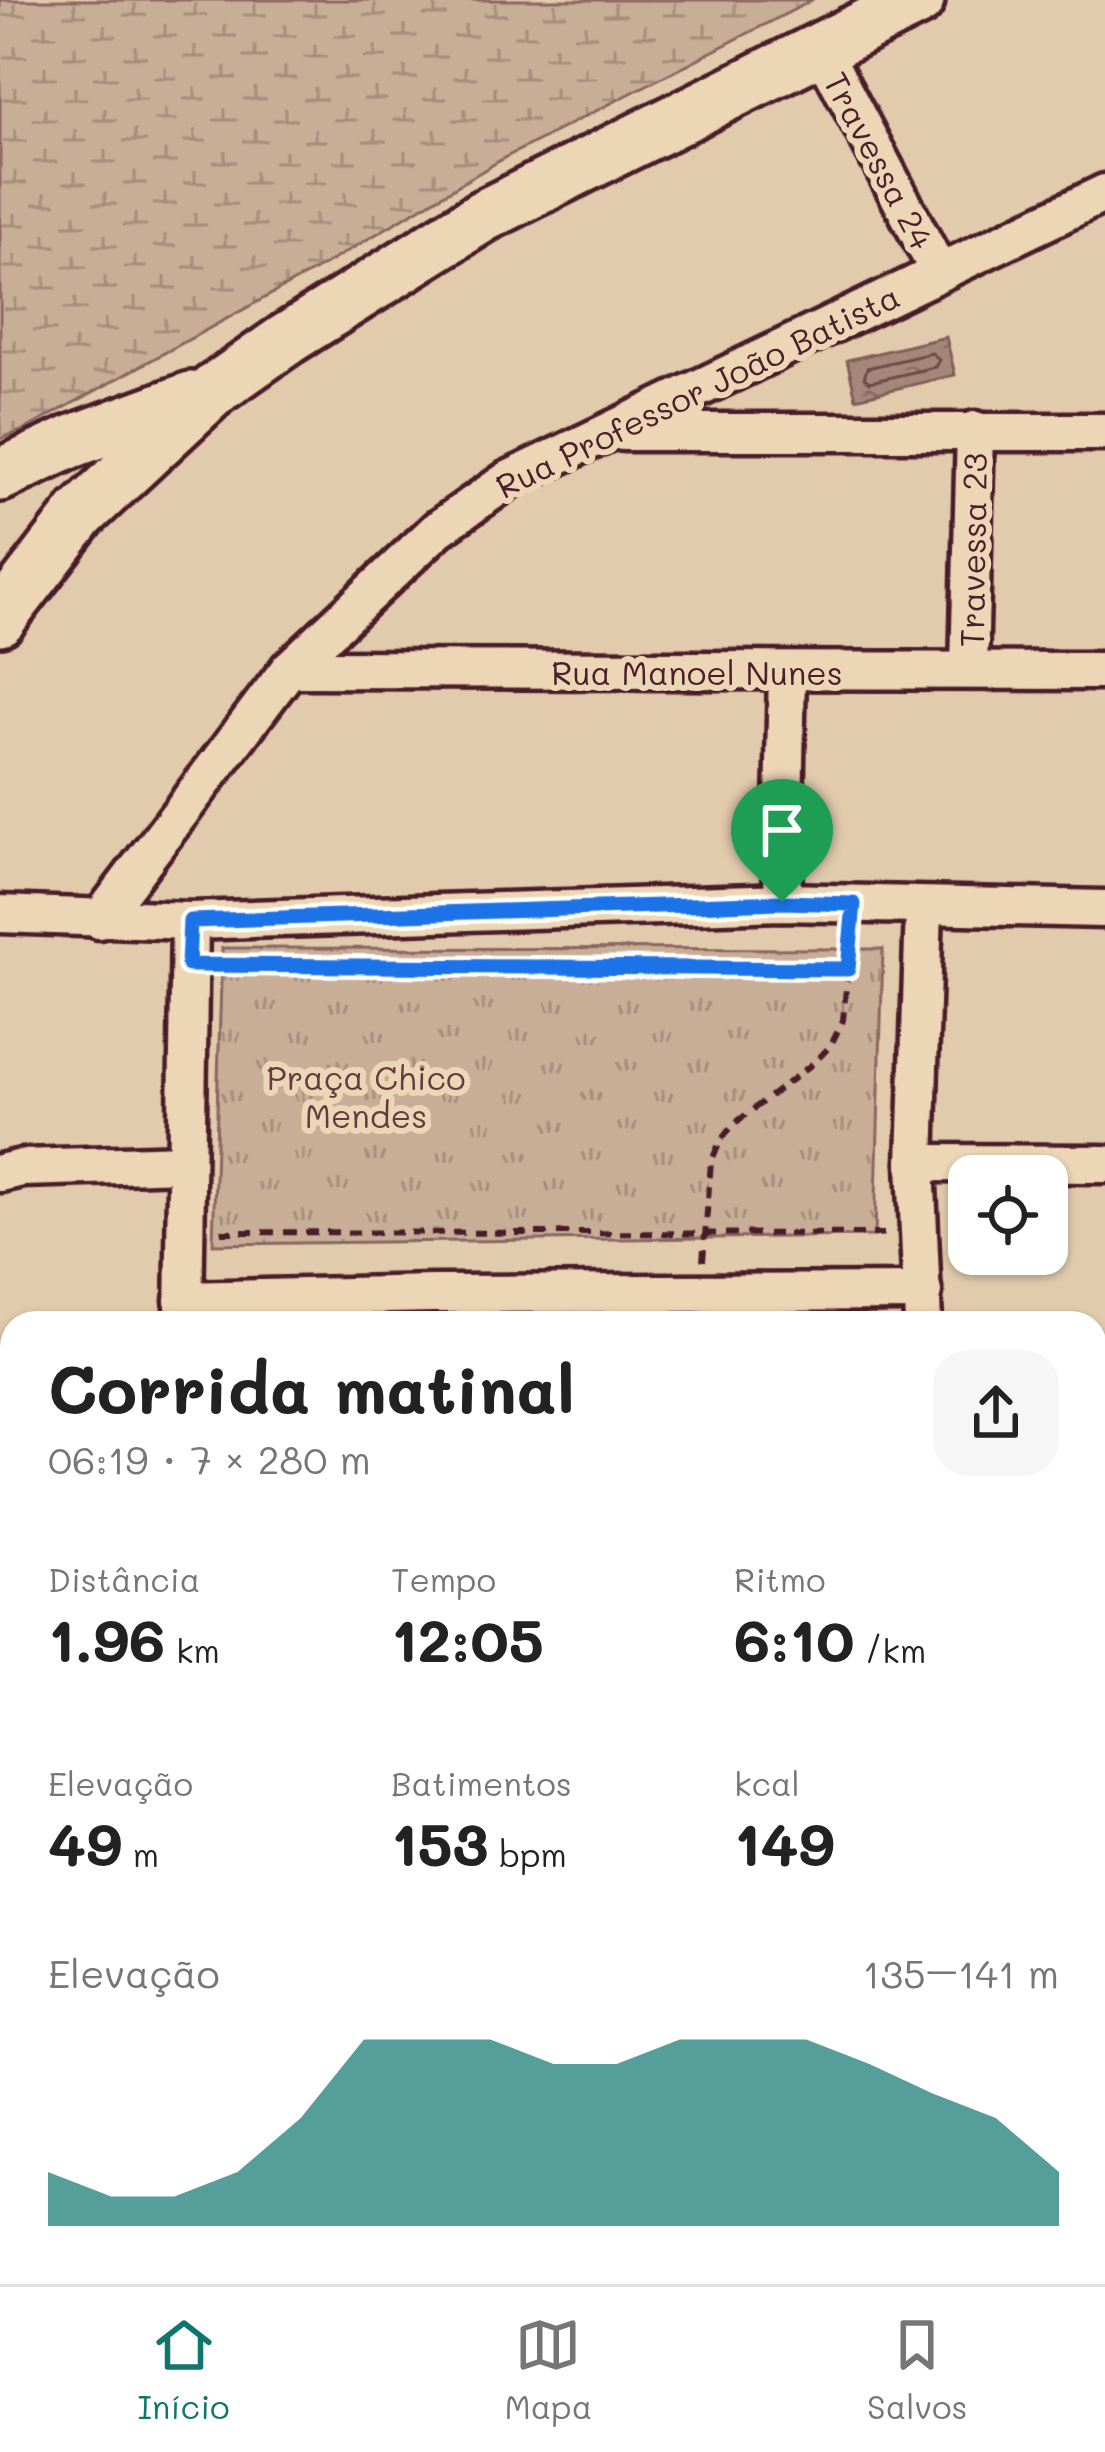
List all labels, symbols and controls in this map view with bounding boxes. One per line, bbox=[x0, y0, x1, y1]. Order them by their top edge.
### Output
street label: Travessa 24 bbox=[815, 64, 945, 256]
street label: Rua Professor João Batista bbox=[488, 273, 906, 507]
street label: Travessa 23 bbox=[949, 452, 995, 648]
street label: Rua Manoel Nunes bbox=[551, 650, 843, 693]
pin bbox=[731, 779, 833, 902]
icon: arrive bbox=[749, 797, 815, 863]
park label: Praça Chico Mendes bbox=[266, 1055, 466, 1136]
map controls bbox=[948, 1155, 1068, 1275]
button: locate bbox=[948, 1155, 1068, 1275]
text: Corrida matinal bbox=[48, 1345, 575, 1431]
button: share bbox=[933, 1350, 1059, 1476]
text: 06:19 · 7 × 280 m bbox=[48, 1433, 371, 1484]
text: Distância bbox=[48, 1557, 200, 1600]
text: Tempo bbox=[391, 1557, 496, 1600]
text: Ritmo bbox=[734, 1557, 826, 1600]
text: 1.96 bbox=[48, 1600, 165, 1678]
text: 12:05 bbox=[391, 1600, 544, 1678]
text: 6:10 bbox=[734, 1600, 854, 1678]
text: km bbox=[165, 1628, 220, 1671]
text: /km bbox=[854, 1628, 926, 1671]
text: Elevação bbox=[48, 1761, 193, 1804]
text: Batimentos bbox=[391, 1761, 572, 1804]
text: kcal bbox=[734, 1761, 800, 1804]
text: 49 bbox=[48, 1804, 122, 1882]
text: 153 bbox=[391, 1804, 489, 1882]
text: 149 bbox=[734, 1804, 835, 1882]
text: m bbox=[122, 1832, 159, 1875]
text: bpm bbox=[489, 1832, 567, 1875]
text: Elevação bbox=[48, 1947, 220, 1998]
text: 135–141 m bbox=[863, 1947, 1059, 1998]
tab: Início bbox=[137, 2312, 230, 2427]
tab: Mapa bbox=[504, 2312, 592, 2427]
tab: Salvos bbox=[867, 2312, 968, 2427]

